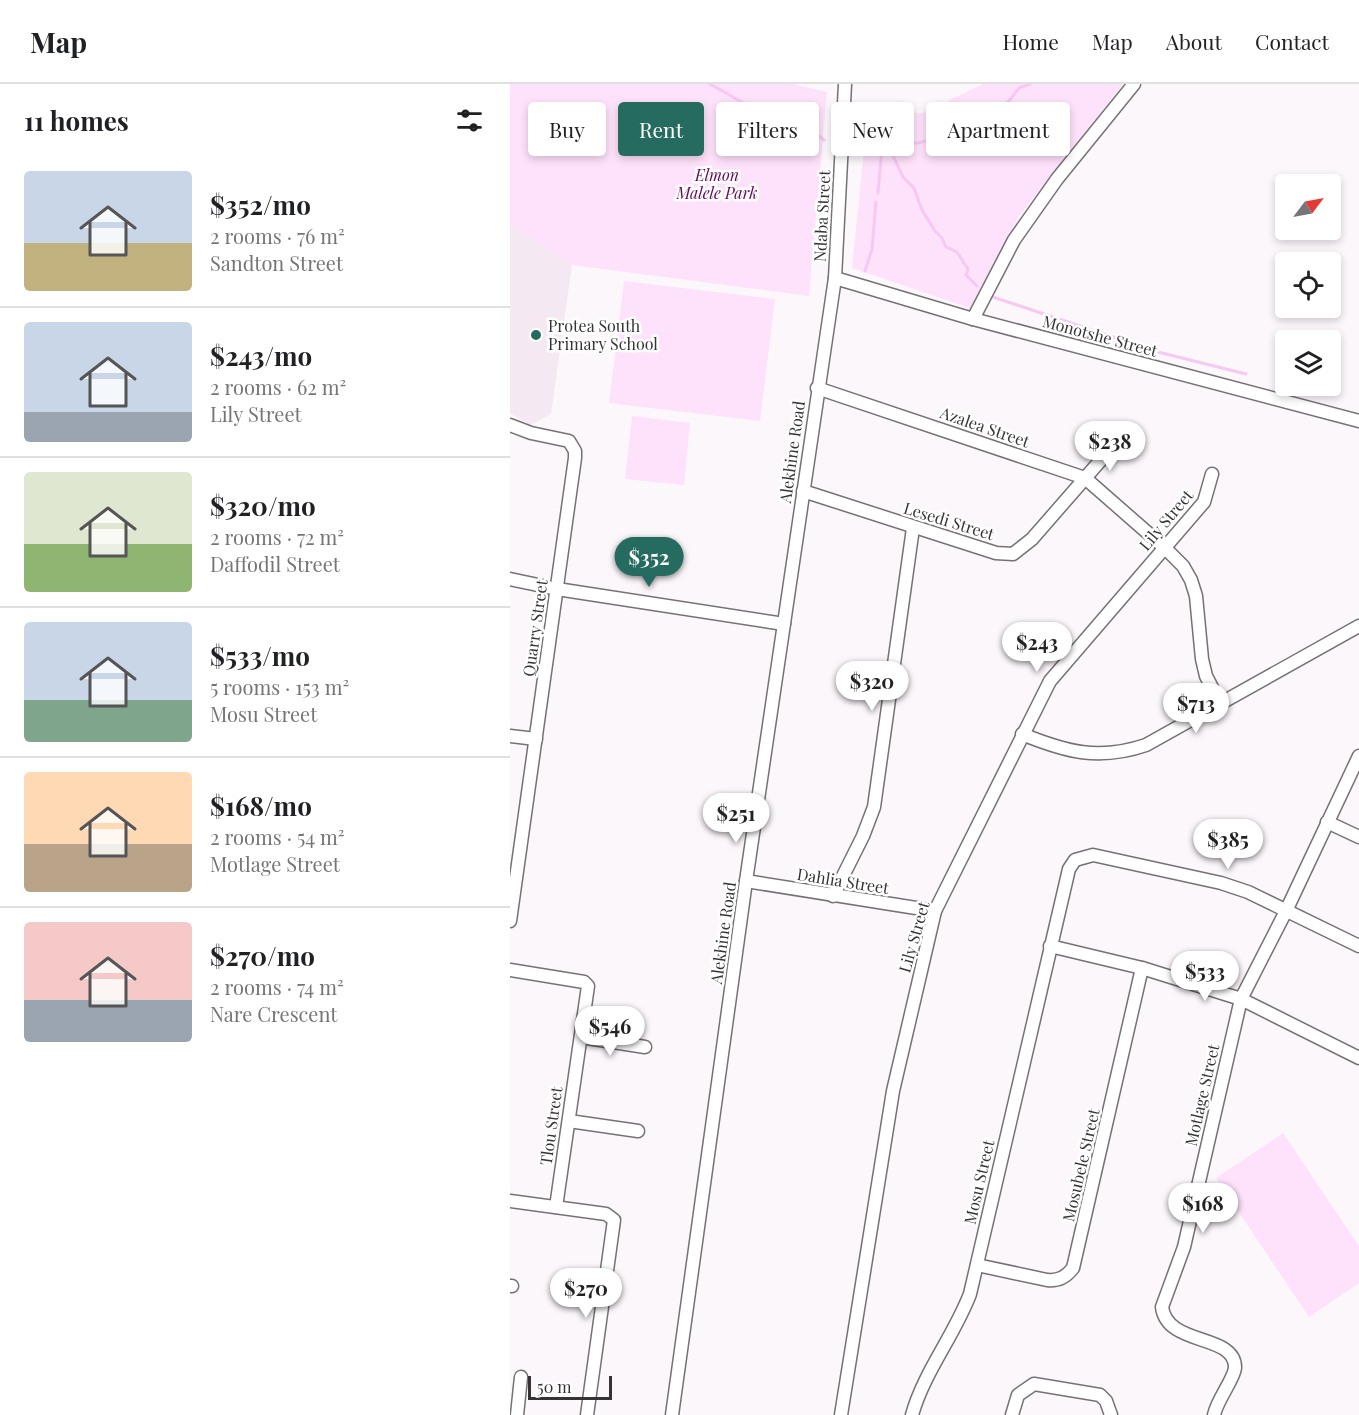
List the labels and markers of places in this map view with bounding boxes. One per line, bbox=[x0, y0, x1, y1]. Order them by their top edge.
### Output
place label: Protea South Primary School bbox=[548, 315, 658, 354]
marker: Protea South Primary School bbox=[529, 328, 543, 342]
pin: $238 bbox=[1074, 421, 1146, 472]
pin: $352 bbox=[613, 537, 685, 588]
pin: $243 bbox=[1001, 622, 1073, 673]
pin: $320 bbox=[836, 661, 908, 712]
pin: $713 bbox=[1160, 683, 1232, 734]
pin: $251 bbox=[700, 793, 772, 844]
pin: $385 bbox=[1192, 819, 1264, 870]
pin: $533 bbox=[1169, 951, 1241, 1002]
pin: $546 bbox=[574, 1006, 646, 1057]
pin: $168 bbox=[1167, 1183, 1239, 1234]
pin: $270 bbox=[550, 1268, 622, 1319]

